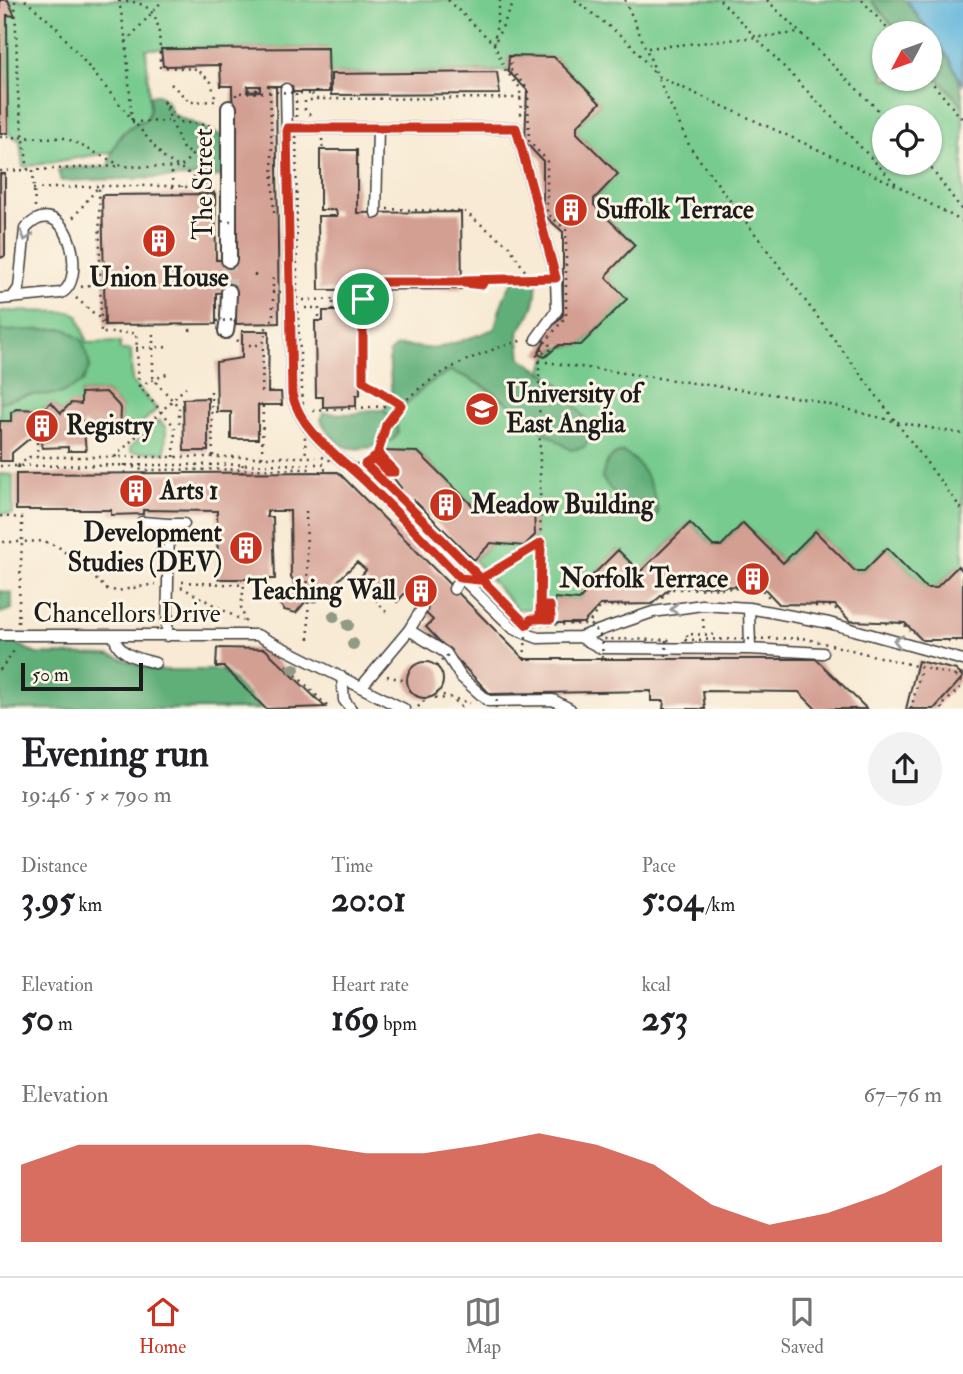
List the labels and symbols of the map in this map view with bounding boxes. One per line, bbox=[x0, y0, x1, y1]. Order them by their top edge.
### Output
north arrow bbox=[872, 21, 942, 91]
street label: The Street bbox=[188, 128, 220, 240]
building icon: Suffolk Terrace bbox=[552, 191, 590, 229]
place label: Suffolk Terrace bbox=[596, 194, 754, 226]
building icon: Union House bbox=[140, 222, 178, 260]
one-way arrow bbox=[20, 229, 35, 242]
place label: Union House bbox=[89, 262, 229, 294]
pin bbox=[333, 269, 393, 329]
place label: University of East Anglia bbox=[506, 378, 645, 441]
school or university icon: University of East Anglia bbox=[463, 390, 501, 428]
building icon: Registry bbox=[23, 407, 61, 445]
place label: Registry bbox=[66, 410, 155, 443]
building icon: Arts 1 bbox=[117, 472, 155, 510]
place label: Arts 1 bbox=[159, 475, 218, 507]
building icon: Meadow Building bbox=[427, 486, 465, 524]
place label: Meadow Building bbox=[470, 489, 655, 522]
place label: Development Studies (DEV) bbox=[68, 517, 223, 579]
building icon: Development Studies (DEV) bbox=[227, 529, 265, 567]
building icon: Norfolk Terrace bbox=[734, 560, 772, 598]
place label: Norfolk Terrace bbox=[559, 563, 728, 595]
building icon: Teaching Wall bbox=[402, 572, 440, 610]
place label: Teaching Wall bbox=[247, 575, 396, 608]
street label: Chancellors Drive bbox=[33, 598, 221, 630]
one-way arrow bbox=[669, 602, 680, 617]
one-way arrow bbox=[892, 635, 904, 649]
scale bar bbox=[21, 660, 144, 692]

